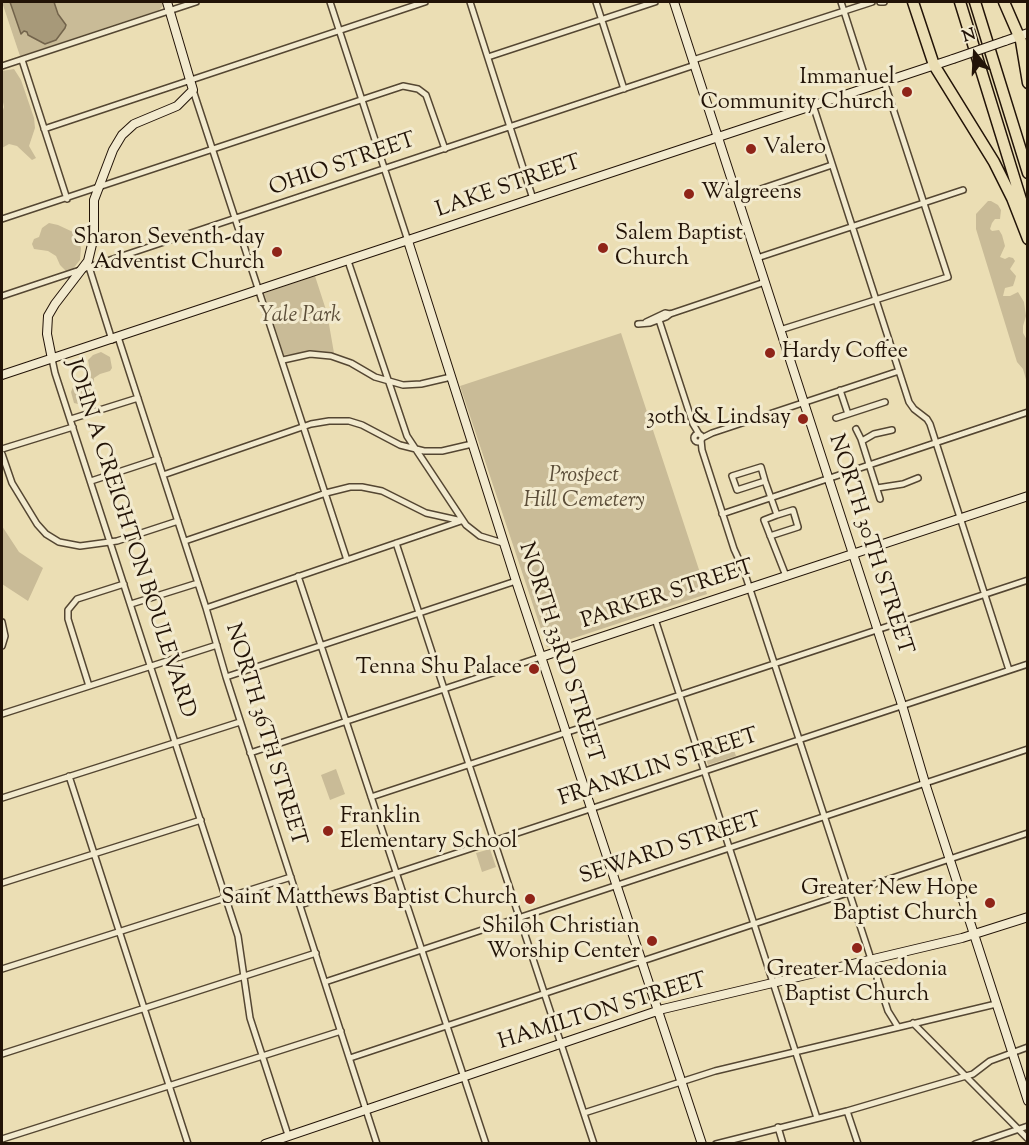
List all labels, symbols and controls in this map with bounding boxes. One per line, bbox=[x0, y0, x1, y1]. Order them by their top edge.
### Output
text: N bbox=[960, 23, 979, 49]
north arrow bbox=[945, 24, 1005, 84]
place label: Immanuel Community Church bbox=[701, 66, 895, 118]
marker: Immanuel Community Church bbox=[900, 85, 914, 99]
street label: OHIO STREET bbox=[266, 129, 420, 203]
place label: Valero bbox=[763, 136, 826, 162]
marker: Valero bbox=[744, 142, 758, 156]
street label: LAKE STREET bbox=[433, 151, 585, 225]
place label: Walgreens bbox=[701, 181, 801, 207]
marker: Walgreens bbox=[682, 187, 696, 201]
place label: Salem Baptist Church bbox=[615, 222, 743, 274]
place label: Sharon Seventh-day Adventist Church bbox=[73, 226, 265, 278]
marker: Salem Baptist Church bbox=[596, 241, 610, 255]
marker: Sharon Seventh-day Adventist Church bbox=[270, 245, 284, 259]
park label: Yale Park bbox=[259, 304, 341, 330]
place label: Hardy Coffee bbox=[782, 340, 908, 366]
marker: Hardy Coffee bbox=[763, 346, 777, 360]
street label: JOHN A CREIGHTON BOULEVARD bbox=[58, 356, 200, 722]
place label: 30th & Lindsay bbox=[646, 406, 791, 432]
marker: 30th & Lindsay bbox=[796, 412, 810, 426]
street label: NORTH 30TH STREET bbox=[821, 432, 917, 658]
park label: Prospect Hill Cemetery bbox=[523, 464, 645, 516]
street label: NORTH 33RD STREET bbox=[511, 540, 607, 766]
street label: PARKER STREET bbox=[578, 556, 758, 636]
street label: NORTH 36TH STREET bbox=[218, 621, 310, 849]
place label: Tenna Shu Palace bbox=[356, 656, 522, 682]
marker: Tenna Shu Palace bbox=[527, 662, 541, 676]
street label: FRANKLIN STREET bbox=[556, 724, 762, 814]
place label: Franklin Elementary School bbox=[340, 805, 517, 856]
street label: SEWARD STREET bbox=[577, 808, 765, 892]
marker: Franklin Elementary School bbox=[321, 824, 335, 838]
place label: Greater New Hope Baptist Church bbox=[801, 877, 978, 928]
place label: Saint Matthews Baptist Church bbox=[221, 886, 518, 912]
marker: Saint Matthews Baptist Church bbox=[523, 892, 537, 906]
marker: Greater New Hope Baptist Church bbox=[983, 896, 997, 910]
place label: Shiloh Christian Worship Center bbox=[482, 915, 640, 966]
marker: Shiloh Christian Worship Center bbox=[645, 934, 659, 948]
marker: Greater Macedonia Baptist Church bbox=[850, 941, 864, 955]
place label: Greater Macedonia Baptist Church bbox=[766, 958, 948, 1010]
street label: HAMILTON STREET bbox=[496, 969, 710, 1057]

